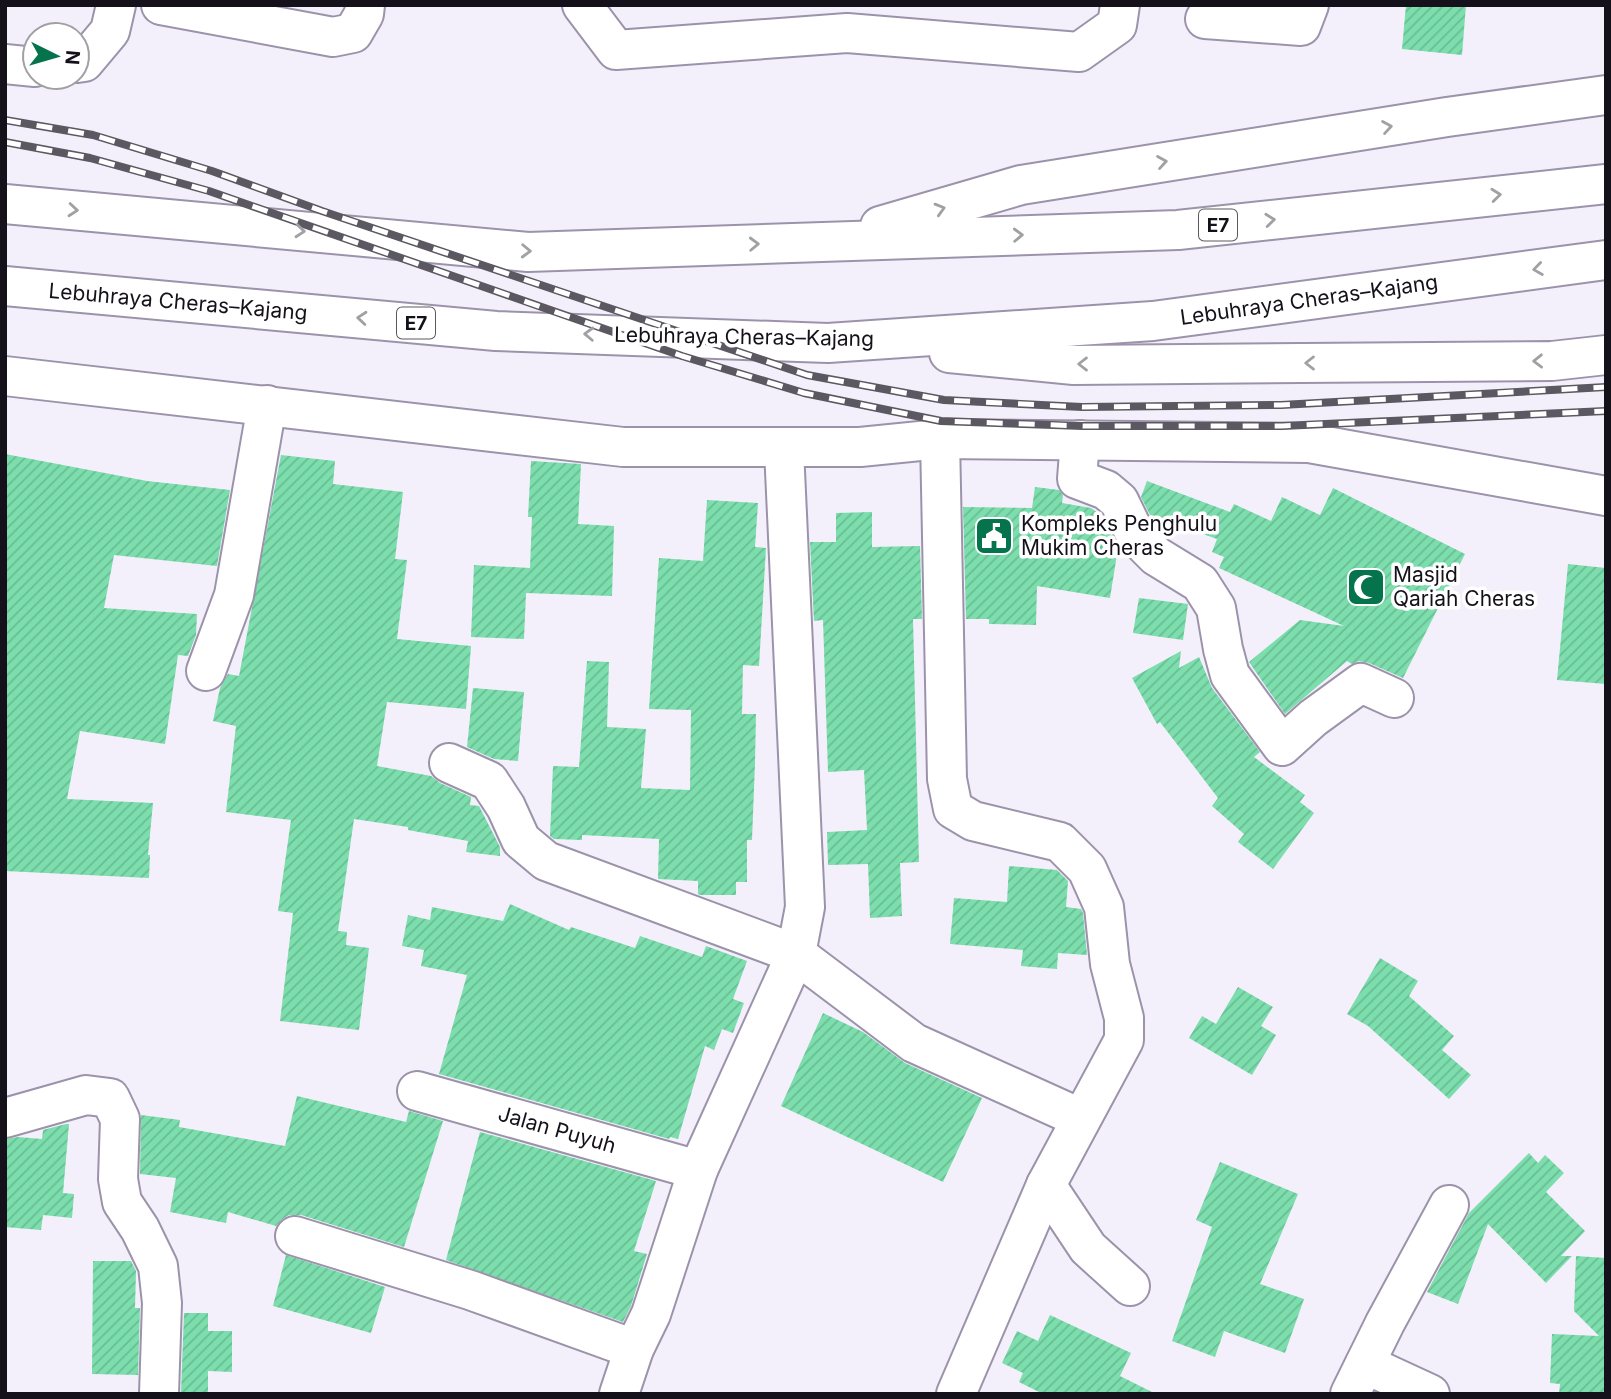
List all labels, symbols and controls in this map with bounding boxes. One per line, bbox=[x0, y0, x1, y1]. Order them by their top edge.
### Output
north arrow bbox=[21, 21, 91, 91]
text: N bbox=[60, 49, 85, 66]
one-way arrow bbox=[1381, 119, 1393, 134]
one-way arrow bbox=[1157, 155, 1168, 170]
one-way arrow bbox=[1490, 188, 1502, 203]
one-way arrow bbox=[934, 202, 946, 217]
one-way arrow bbox=[67, 203, 79, 218]
road number: E7 bbox=[1199, 210, 1237, 241]
one-way arrow bbox=[1264, 212, 1275, 227]
one-way arrow bbox=[295, 223, 306, 238]
one-way arrow bbox=[1014, 227, 1024, 243]
one-way arrow bbox=[748, 237, 759, 252]
one-way arrow bbox=[521, 244, 532, 259]
one-way arrow bbox=[1532, 261, 1544, 276]
street label: Lebuhraya Cheras–Kajang bbox=[1178, 269, 1439, 330]
street label: Lebuhraya Cheras–Kajang bbox=[47, 278, 309, 325]
road number: E7 bbox=[397, 308, 435, 338]
one-way arrow bbox=[356, 311, 368, 326]
street label: Lebuhraya Cheras–Kajang bbox=[614, 322, 874, 351]
one-way arrow bbox=[583, 326, 594, 342]
one-way arrow bbox=[1532, 353, 1543, 369]
one-way arrow bbox=[1305, 355, 1315, 371]
one-way arrow bbox=[1077, 356, 1088, 372]
place label: Kompleks Penghulu Mukim Cheras bbox=[1021, 511, 1217, 560]
public building icon: Kompleks Penghulu Mukim Cheras bbox=[973, 515, 1015, 557]
place label: Masjid Qariah Cheras bbox=[1393, 562, 1535, 611]
mosque icon: Masjid Qariah Cheras bbox=[1345, 566, 1387, 608]
street label: Jalan Puyuh bbox=[495, 1101, 619, 1158]

